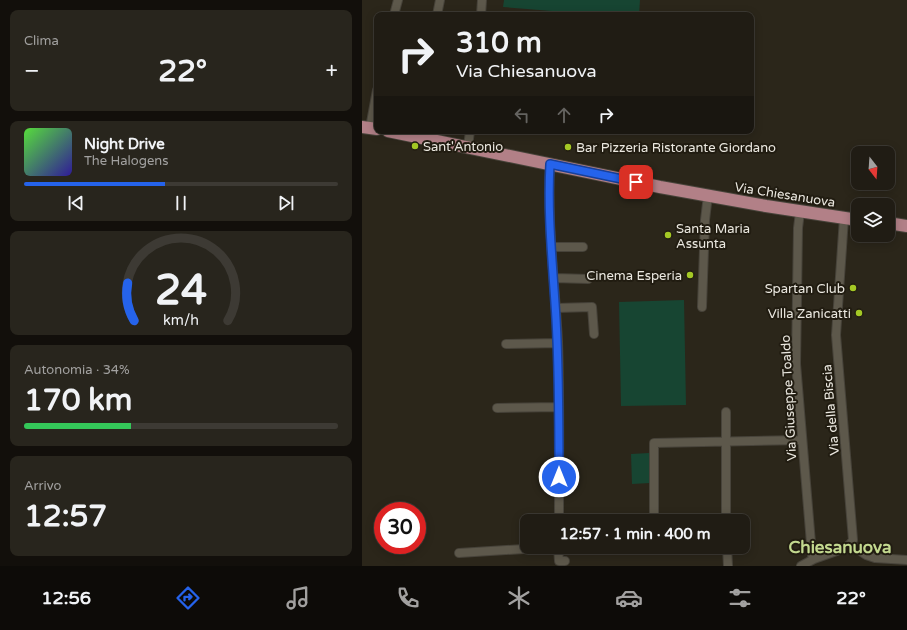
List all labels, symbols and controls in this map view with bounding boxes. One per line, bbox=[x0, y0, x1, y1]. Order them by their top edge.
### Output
text: 310 m bbox=[456, 26, 542, 60]
icon: right bbox=[390, 28, 442, 80]
text: Clima bbox=[24, 33, 59, 49]
text: 22° bbox=[158, 53, 207, 90]
text: − bbox=[24, 58, 40, 84]
text: + bbox=[326, 58, 338, 84]
text: Via Chiesanuova bbox=[456, 60, 597, 82]
icon: left bbox=[511, 104, 533, 126]
icon: ahead bbox=[553, 104, 575, 126]
icon: right bbox=[595, 104, 617, 126]
text: Night Drive bbox=[84, 135, 165, 153]
place label: Sant'Antonio bbox=[423, 139, 503, 155]
place label: Bar Pizzeria Ristorante Giordano bbox=[576, 140, 776, 156]
marker: Sant'Antonio bbox=[410, 141, 420, 151]
marker: Bar Pizzeria Ristorante Giordano bbox=[563, 142, 573, 152]
north arrow bbox=[851, 146, 895, 190]
map controls bbox=[851, 146, 895, 242]
text: The Halogens bbox=[84, 153, 168, 169]
pin bbox=[619, 165, 653, 199]
icon: arrive bbox=[625, 171, 647, 193]
street label: Via Chiesanuova bbox=[733, 179, 836, 211]
icon: previous bbox=[65, 192, 87, 214]
icon: pause bbox=[170, 192, 192, 214]
icon: next bbox=[275, 192, 297, 214]
button: layers bbox=[851, 198, 895, 242]
place label: Santa Maria Assunta bbox=[676, 221, 750, 252]
marker: Santa Maria Assunta bbox=[663, 230, 673, 240]
text: 24 bbox=[155, 266, 207, 316]
place label: Cinema Esperia bbox=[586, 268, 682, 284]
marker: Cinema Esperia bbox=[685, 270, 695, 280]
place label: Spartan Club bbox=[765, 281, 845, 297]
marker: Spartan Club bbox=[848, 283, 858, 293]
place label: Villa Zanicatti bbox=[768, 306, 851, 322]
marker: Villa Zanicatti bbox=[854, 308, 864, 318]
text: km/h bbox=[163, 312, 199, 329]
street label: Via Giuseppe Toaldo bbox=[778, 334, 800, 461]
text: Autonomia · 34% bbox=[24, 362, 130, 378]
street label: Via della Biscia bbox=[819, 364, 843, 456]
text: 170 km bbox=[24, 382, 132, 419]
position arrow bbox=[538, 456, 580, 498]
text: Arrivo bbox=[24, 478, 62, 494]
text: 12:57 bbox=[24, 498, 107, 535]
speed limit sign: 30 bbox=[374, 502, 426, 554]
text: 12:57 · 1 min · 400 m bbox=[560, 525, 710, 543]
district label: Chiesanuova bbox=[788, 537, 892, 558]
icon: directions bbox=[174, 584, 202, 612]
icon: music bbox=[284, 584, 312, 612]
icon: phone bbox=[394, 584, 422, 612]
icon: climate bbox=[505, 584, 533, 612]
icon: car bbox=[615, 584, 643, 612]
icon: filters bbox=[726, 584, 754, 612]
text: 12:56 bbox=[41, 587, 91, 609]
text: 22° bbox=[836, 587, 866, 609]

